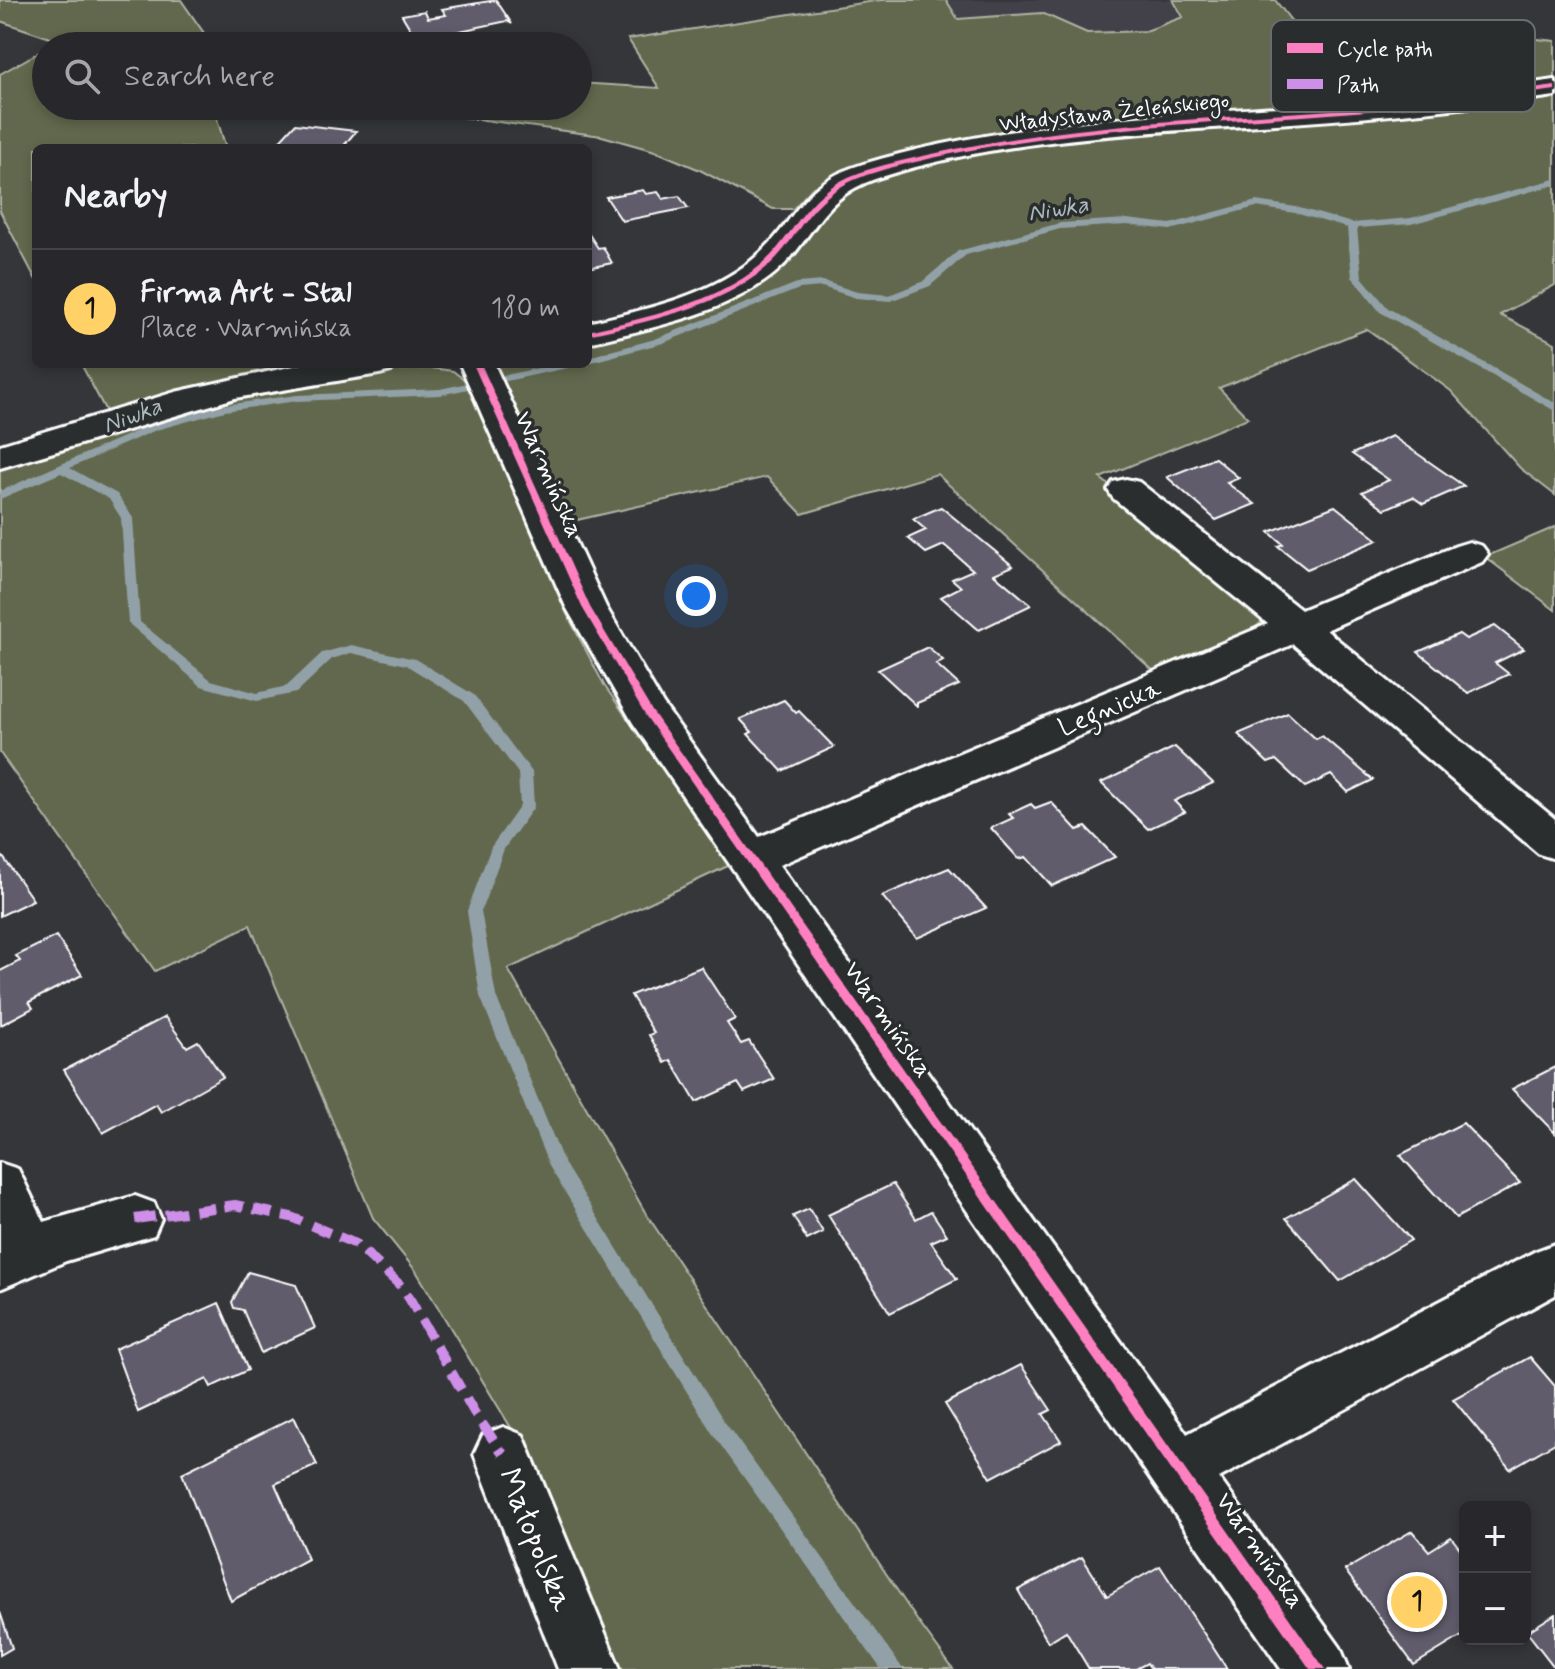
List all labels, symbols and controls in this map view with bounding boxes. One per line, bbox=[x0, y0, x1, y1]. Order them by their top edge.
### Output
legend bbox=[1271, 20, 1535, 112]
search box bbox=[32, 32, 592, 120]
text: Cycle path bbox=[1337, 36, 1433, 64]
icon: search bbox=[60, 54, 104, 98]
text: Search here bbox=[124, 57, 275, 96]
text: Path bbox=[1337, 72, 1379, 100]
street label: Władysława Żeleńskiego bbox=[998, 87, 1231, 142]
text: Nearby bbox=[64, 174, 168, 219]
water label: Niwka bbox=[1026, 189, 1091, 230]
text: Firma Art - Stal bbox=[140, 273, 352, 312]
text: 1 bbox=[84, 292, 96, 326]
text: 180 m bbox=[491, 292, 560, 326]
text: Place · Warmińska bbox=[140, 312, 352, 346]
water label: Niwka bbox=[99, 391, 167, 442]
street label: Warmińska bbox=[505, 406, 591, 543]
your location bbox=[676, 576, 716, 616]
street label: Legnicka bbox=[1053, 672, 1168, 748]
street label: Warmińska bbox=[835, 955, 940, 1085]
street label: Małopolska bbox=[487, 1462, 583, 1618]
street label: Warmińska bbox=[1207, 1486, 1312, 1616]
map controls bbox=[1459, 1501, 1531, 1645]
button: + bbox=[1459, 1501, 1531, 1573]
pin: 1 bbox=[1391, 1572, 1443, 1632]
button: − bbox=[1459, 1573, 1531, 1645]

